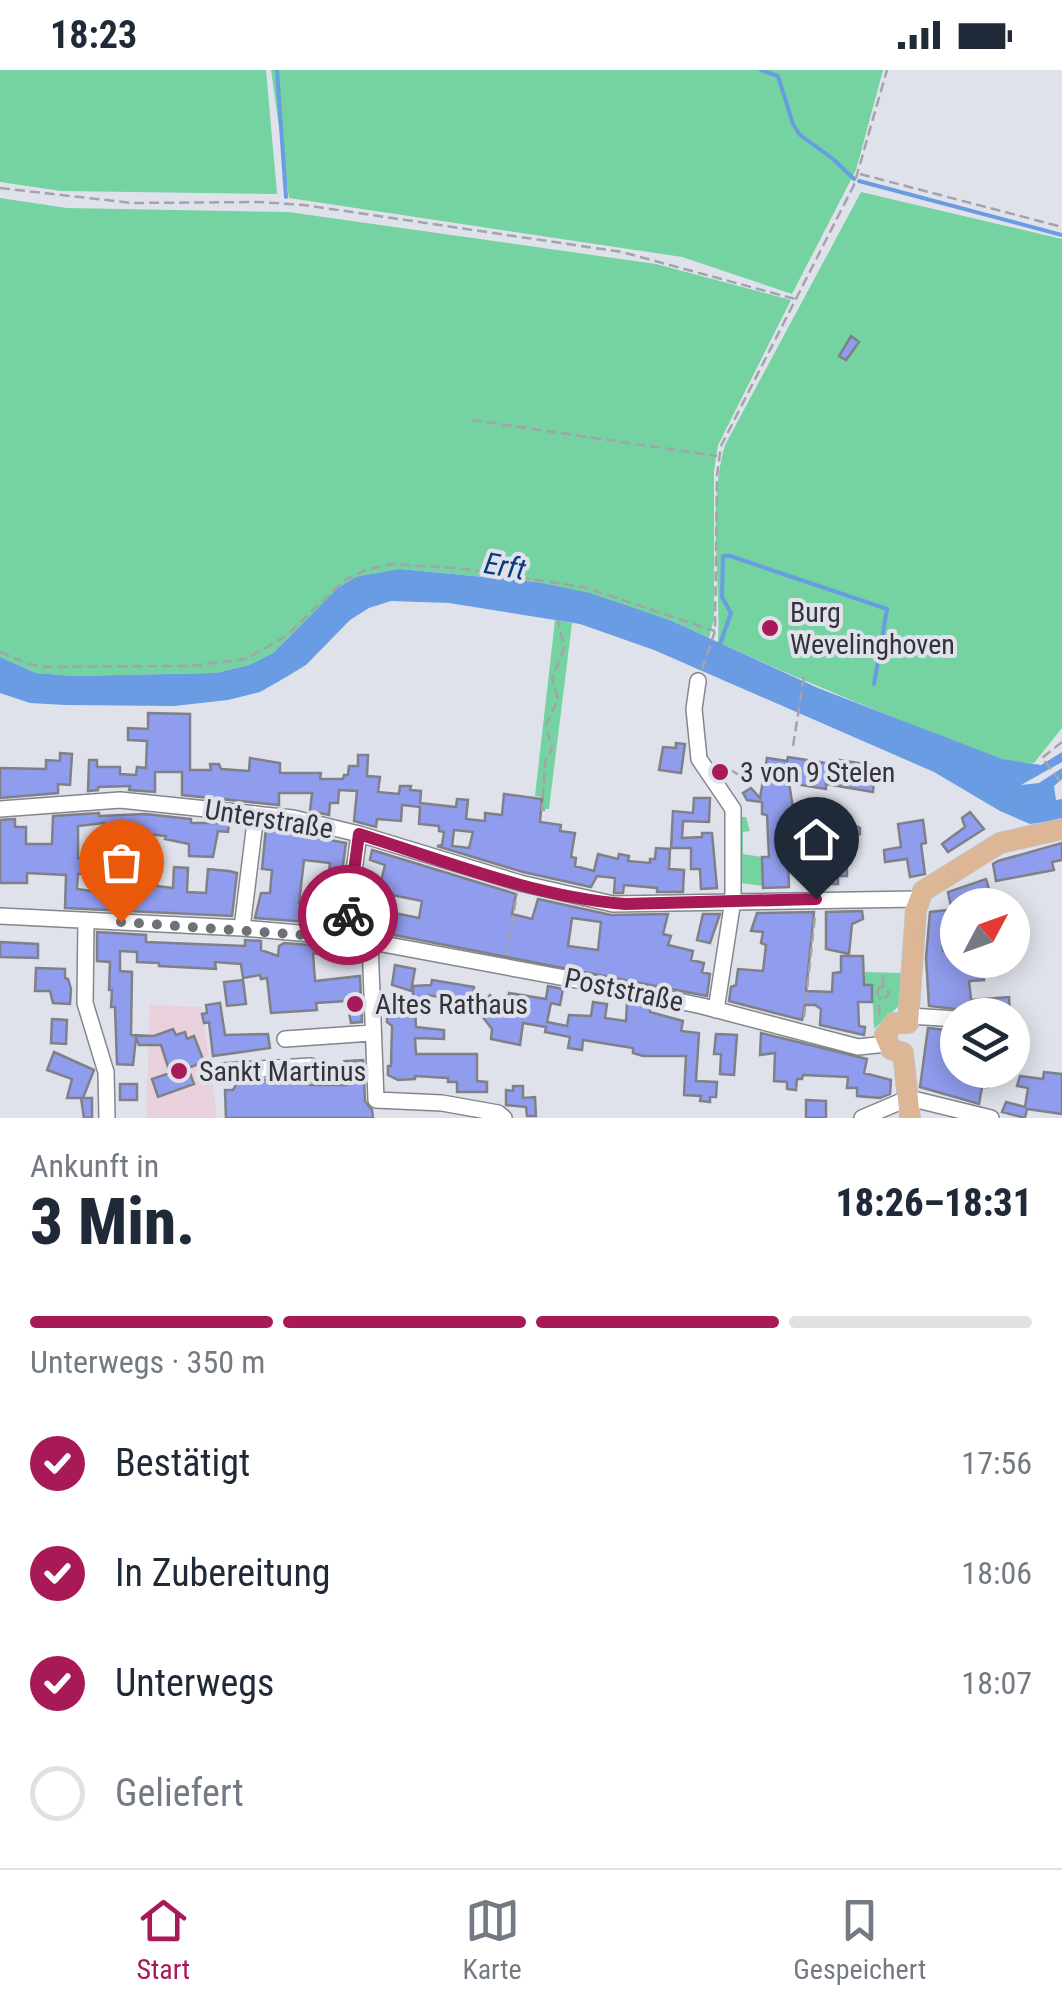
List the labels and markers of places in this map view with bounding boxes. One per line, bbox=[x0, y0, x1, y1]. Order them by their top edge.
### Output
place label: Burg Wevelinghoven bbox=[790, 596, 955, 661]
marker: Burg Wevelinghoven bbox=[759, 617, 781, 639]
place label: 3 von 9 Stelen bbox=[740, 756, 895, 789]
marker: 3 von 9 Stelen bbox=[709, 761, 731, 783]
pin bbox=[774, 797, 859, 900]
pin bbox=[79, 820, 164, 923]
place label: Altes Rathaus bbox=[375, 988, 528, 1021]
marker: Altes Rathaus bbox=[344, 993, 366, 1015]
place label: Sankt Martinus bbox=[199, 1055, 366, 1088]
marker: Sankt Martinus bbox=[168, 1060, 190, 1082]

